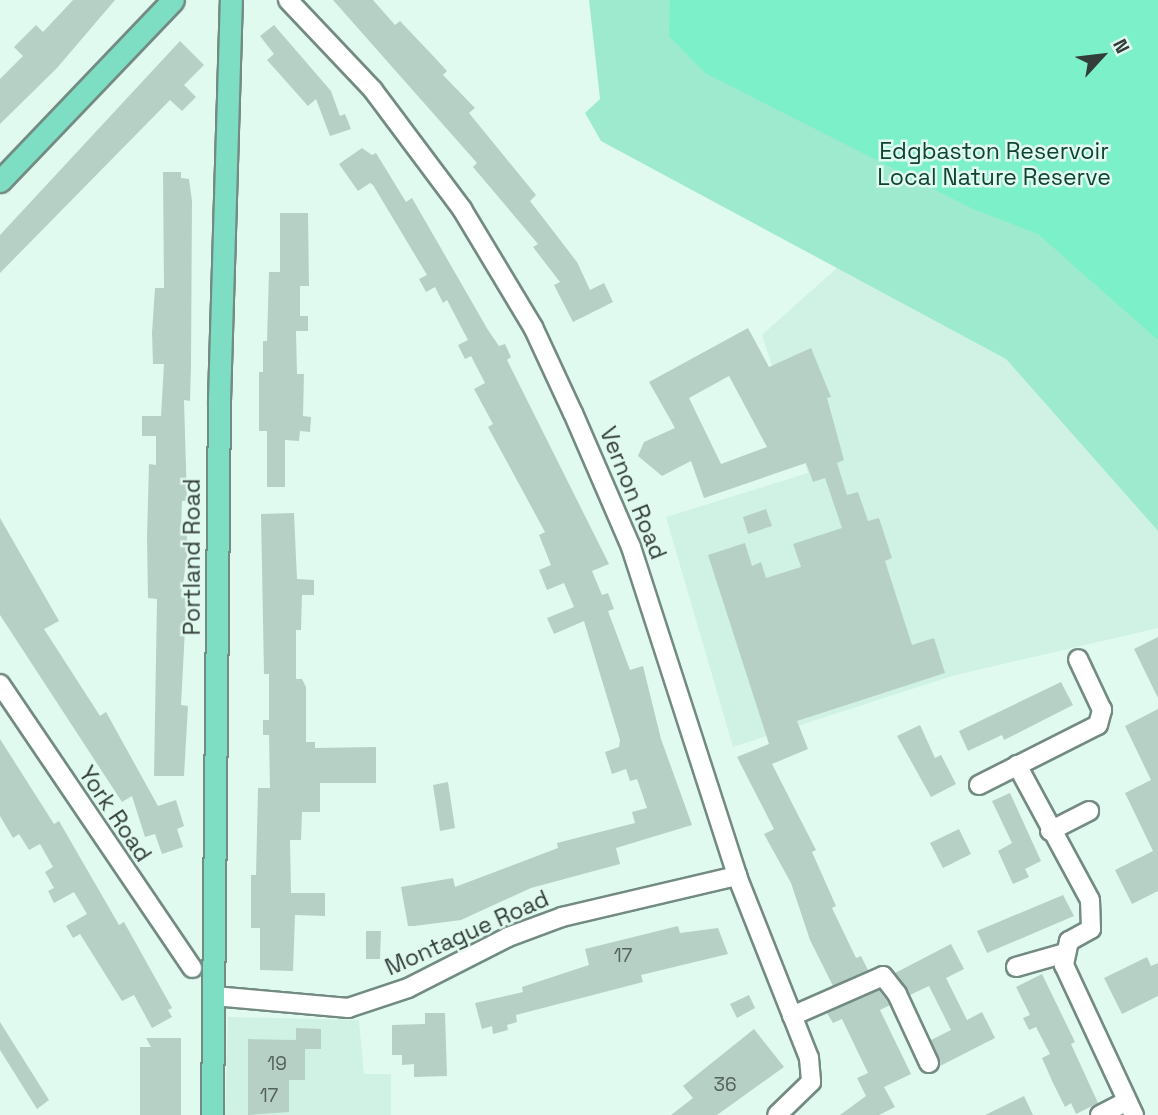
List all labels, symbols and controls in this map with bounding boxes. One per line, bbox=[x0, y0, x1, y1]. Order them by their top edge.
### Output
north arrow bbox=[1067, 21, 1137, 91]
text: N bbox=[1107, 35, 1135, 58]
park label: Edgbaston Reservoir Local Nature Reserve bbox=[877, 137, 1111, 191]
street label: Vernon Road bbox=[594, 423, 672, 563]
street label: Portland Road bbox=[178, 478, 206, 636]
street label: York Road bbox=[73, 761, 157, 867]
street label: Montague Road bbox=[381, 885, 553, 981]
house number: 17 bbox=[614, 945, 632, 967]
house number: 19 bbox=[267, 1053, 287, 1075]
house number: 36 bbox=[713, 1074, 737, 1096]
house number: 17 bbox=[260, 1085, 278, 1107]

